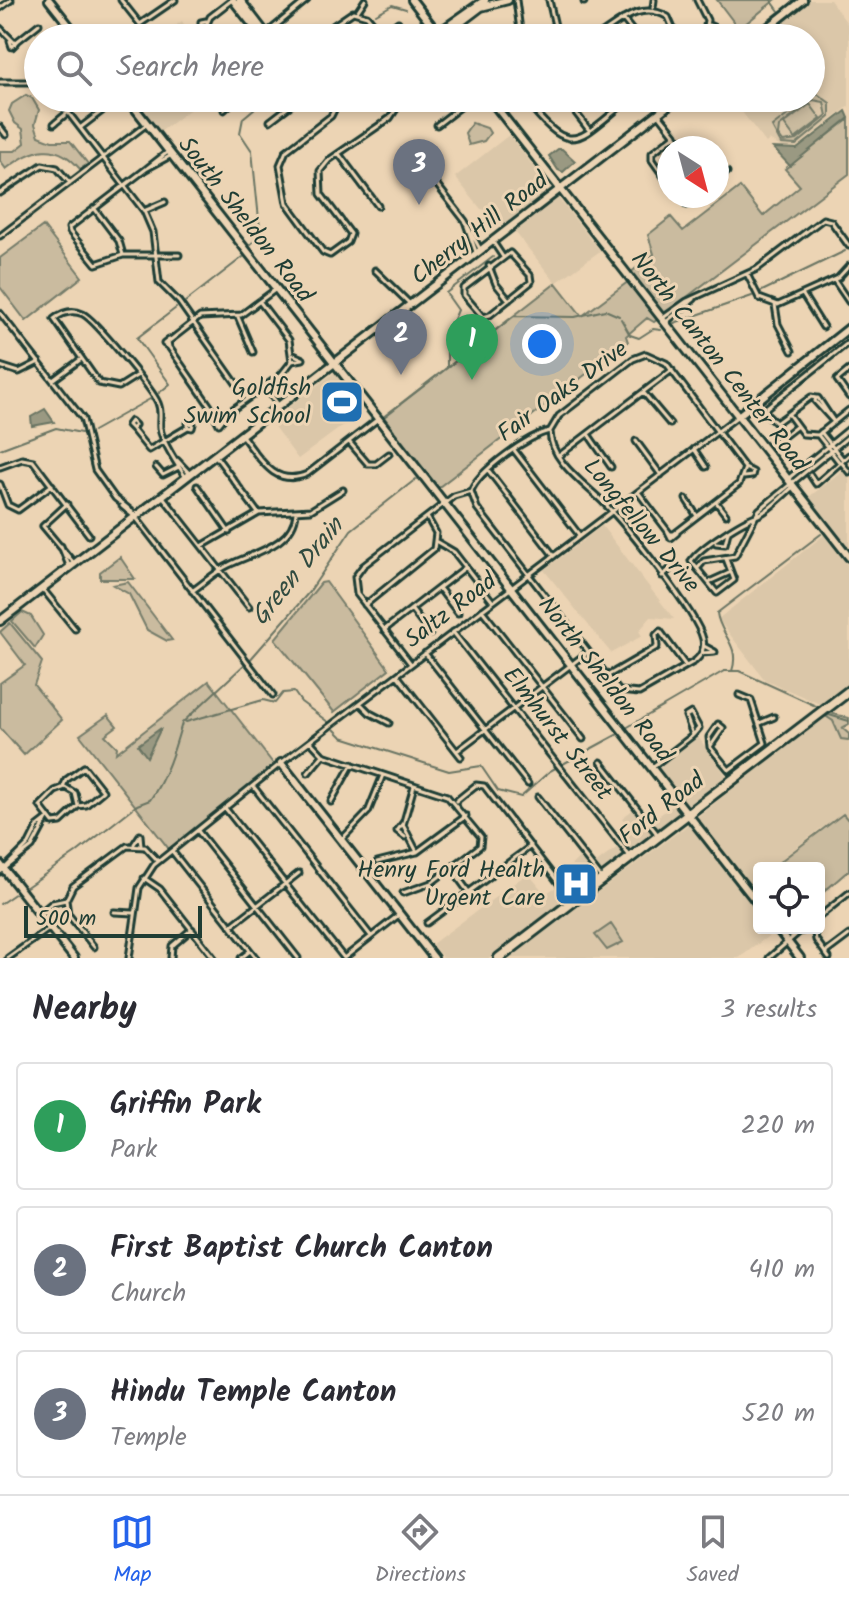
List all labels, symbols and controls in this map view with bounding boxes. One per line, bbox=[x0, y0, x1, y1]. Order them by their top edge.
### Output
search box bbox=[24, 24, 825, 112]
text: Search here bbox=[116, 44, 264, 92]
icon: search bbox=[52, 46, 96, 90]
street label: South Sheldon Road bbox=[167, 128, 323, 313]
north arrow bbox=[657, 136, 729, 208]
pin: 3 bbox=[393, 139, 445, 205]
street label: Cherry Hill Road bbox=[403, 162, 558, 295]
street label: North Canton Center Road bbox=[620, 243, 819, 482]
pin: 2 bbox=[375, 309, 427, 375]
pin: 1 bbox=[446, 314, 498, 380]
your location bbox=[522, 324, 562, 364]
street label: Fair Oaks Drive bbox=[489, 331, 637, 453]
place label: Goldfish Swim School bbox=[184, 369, 311, 436]
sports icon: Goldfish Swim School bbox=[318, 378, 366, 426]
street label: Longfellow Drive bbox=[573, 450, 710, 602]
water label: Green Drain bbox=[241, 507, 357, 636]
street label: Saltz Road bbox=[396, 562, 506, 659]
street label: North Sheldon Road bbox=[527, 588, 683, 773]
street label: Elmhurst Street bbox=[492, 658, 622, 810]
street label: Ford Road bbox=[610, 762, 715, 855]
place label: Henry Ford Health Urgent Care bbox=[357, 851, 545, 918]
hospital icon: Henry Ford Health Urgent Care bbox=[552, 860, 600, 908]
map controls bbox=[753, 862, 825, 934]
button: locate bbox=[753, 862, 825, 934]
scale bar bbox=[24, 902, 202, 938]
text: 500 m bbox=[36, 902, 96, 937]
text: Nearby bbox=[32, 983, 137, 1037]
text: 3 results bbox=[720, 989, 817, 1031]
text: Griffin Park bbox=[110, 1081, 261, 1129]
text: 1 bbox=[56, 1105, 64, 1147]
text: 220 m bbox=[741, 1105, 815, 1147]
text: Park bbox=[110, 1129, 157, 1171]
text: First Baptist Church Canton bbox=[110, 1225, 493, 1273]
text: 2 bbox=[52, 1249, 68, 1291]
text: 410 m bbox=[748, 1249, 815, 1291]
text: Church bbox=[110, 1273, 186, 1315]
text: Hindu Temple Canton bbox=[110, 1369, 396, 1417]
text: 3 bbox=[53, 1393, 67, 1435]
text: 520 m bbox=[742, 1393, 815, 1435]
text: Temple bbox=[110, 1417, 187, 1459]
tab: Map bbox=[110, 1510, 154, 1593]
tab: Directions bbox=[375, 1510, 466, 1593]
tab: Saved bbox=[687, 1510, 739, 1593]

